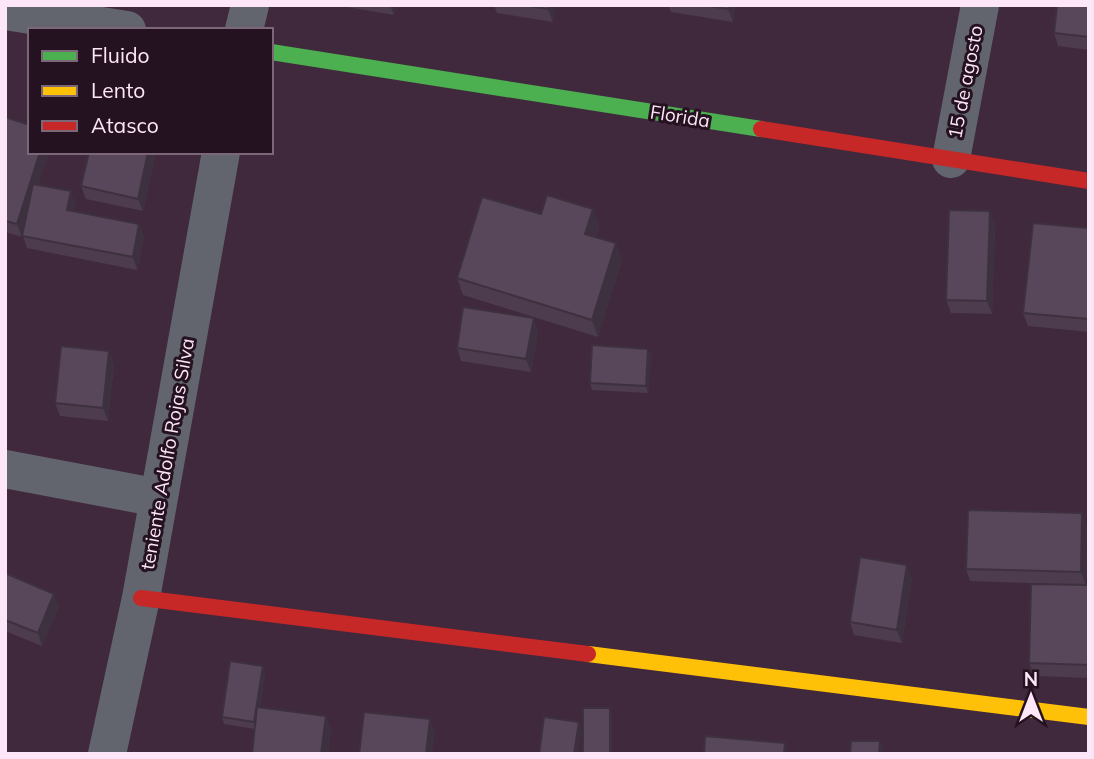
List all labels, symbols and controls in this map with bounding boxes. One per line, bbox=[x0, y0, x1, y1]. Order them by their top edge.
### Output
street label: 15 de agosto bbox=[942, 23, 988, 141]
legend bbox=[28, 28, 273, 154]
text: Fluido bbox=[91, 42, 150, 68]
text: Lento bbox=[91, 77, 145, 103]
street label: Florida bbox=[648, 99, 712, 133]
text: Atasco bbox=[91, 112, 159, 138]
street label: teniente Adolfo Rojas Silva bbox=[135, 336, 199, 572]
north arrow bbox=[996, 661, 1066, 731]
text: N bbox=[1024, 667, 1038, 691]

